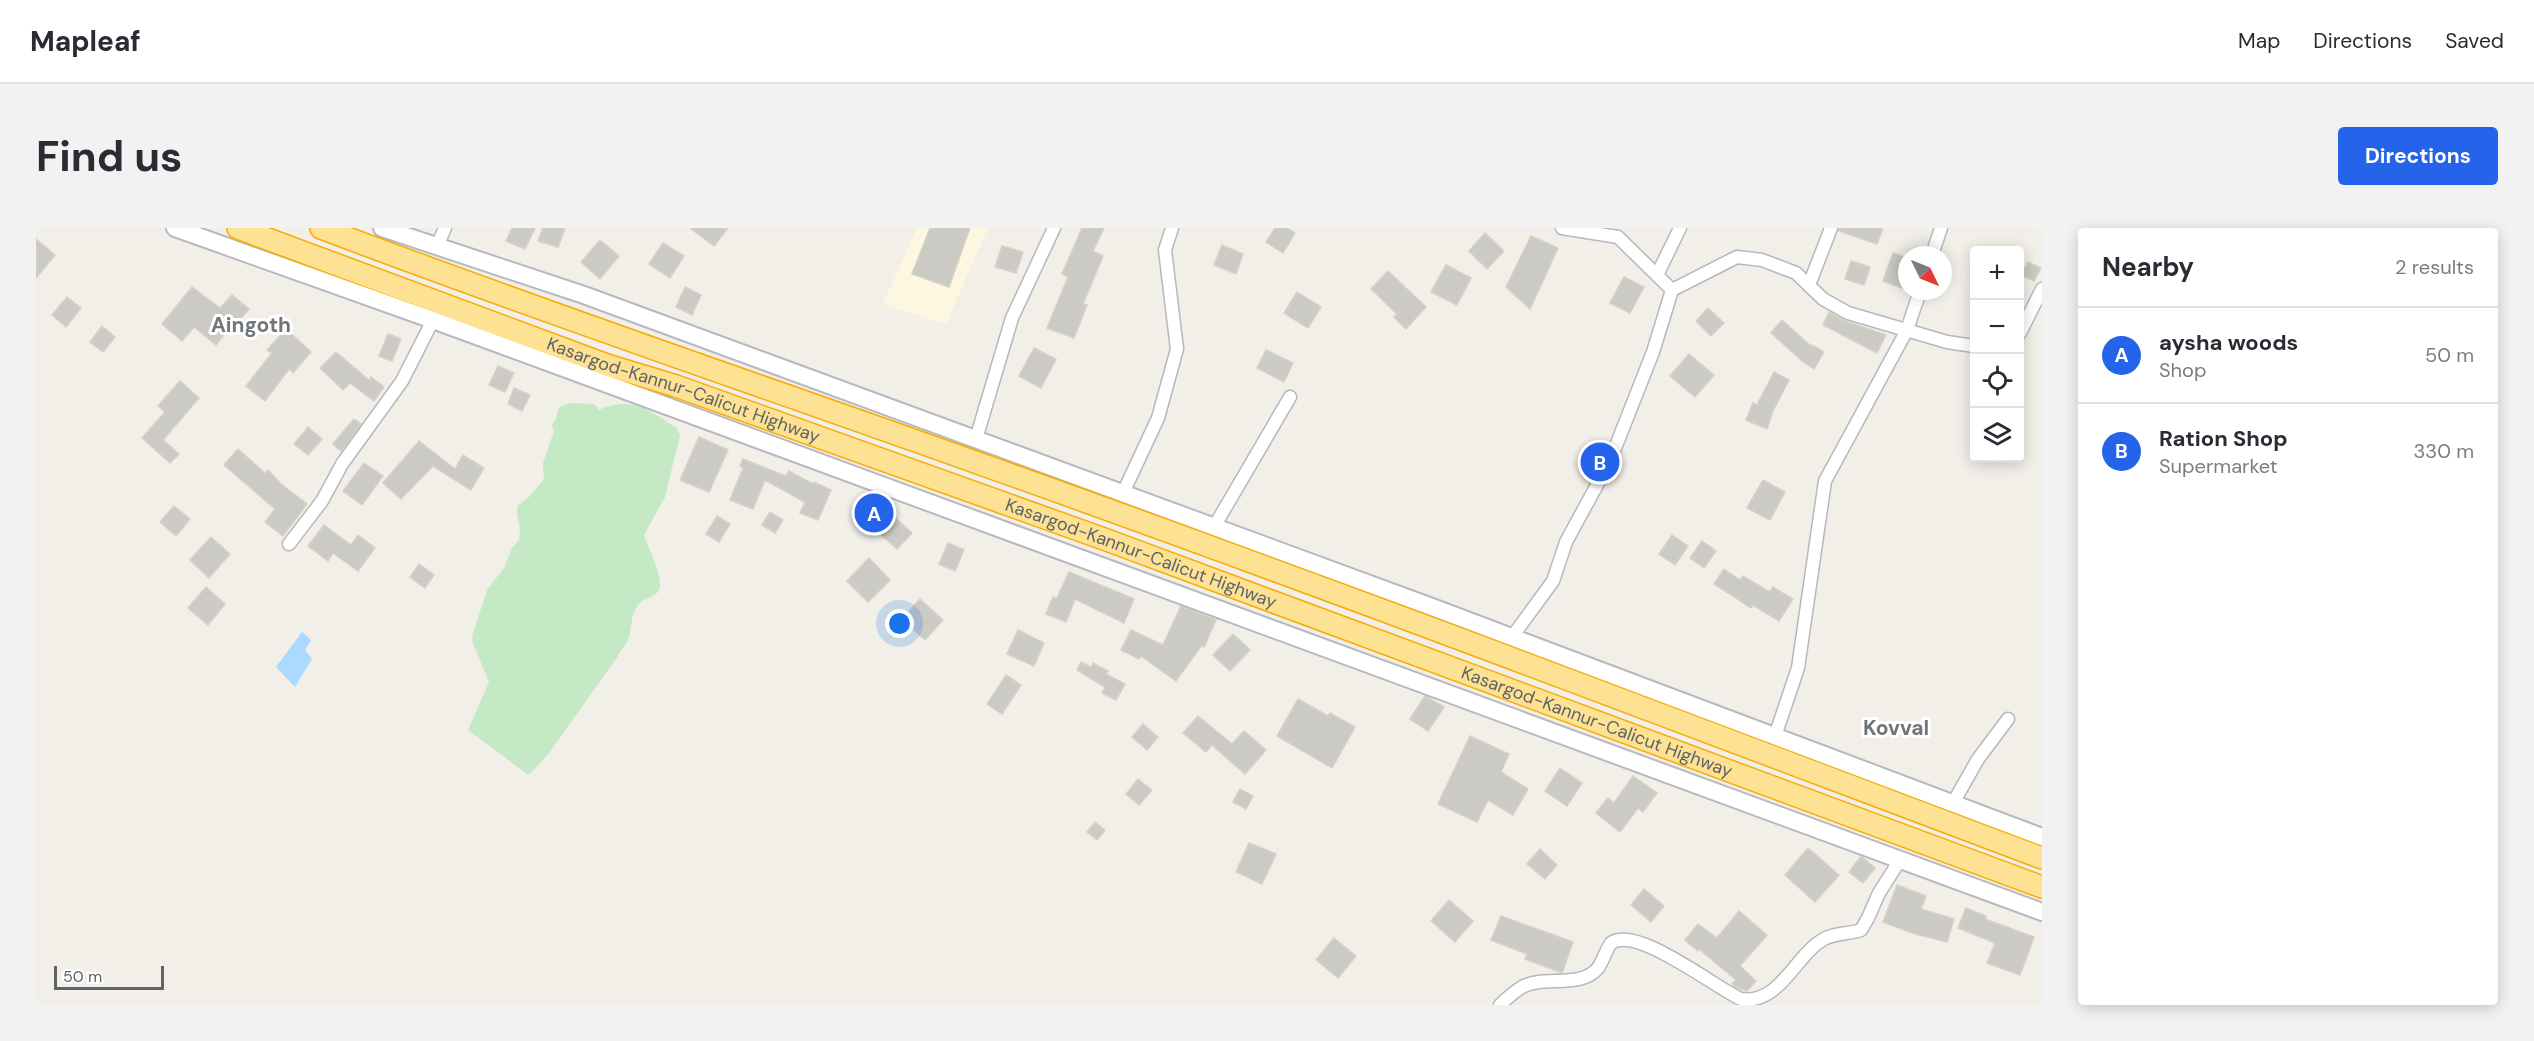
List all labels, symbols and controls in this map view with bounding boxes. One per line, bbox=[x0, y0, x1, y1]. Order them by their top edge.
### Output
text: Mapleaf bbox=[30, 23, 141, 60]
text: Map bbox=[2238, 27, 2280, 55]
text: Directions bbox=[2313, 27, 2412, 55]
text: Saved bbox=[2445, 27, 2504, 55]
button: Directions bbox=[2338, 127, 2498, 185]
text: Find us bbox=[36, 129, 182, 184]
north arrow bbox=[1898, 246, 1952, 300]
map controls bbox=[1970, 246, 2024, 462]
button: + bbox=[1970, 246, 2024, 300]
text: Nearby bbox=[2102, 250, 2194, 284]
text: 2 results bbox=[2395, 254, 2474, 280]
button: − bbox=[1970, 300, 2024, 354]
district label: Aingoth bbox=[211, 311, 291, 339]
text: aysha woods bbox=[2159, 328, 2298, 357]
street label: Kasargod-Kannur-Calicut Highway bbox=[543, 332, 823, 448]
text: A bbox=[2114, 342, 2129, 368]
text: 50 m bbox=[2425, 342, 2474, 368]
button: locate bbox=[1970, 354, 2024, 408]
text: Shop bbox=[2159, 357, 2206, 383]
button: layers bbox=[1970, 408, 2024, 462]
text: Ration Shop bbox=[2159, 424, 2288, 453]
text: B bbox=[2115, 438, 2128, 464]
text: 330 m bbox=[2414, 438, 2474, 464]
pin: B bbox=[1580, 440, 1620, 484]
text: Supermarket bbox=[2159, 453, 2278, 479]
pin: A bbox=[854, 490, 894, 536]
street label: Kasargod-Kannur-Calicut Highway bbox=[1002, 493, 1280, 614]
your location bbox=[885, 609, 914, 638]
street label: Kasargod-Kannur-Calicut Highway bbox=[1458, 661, 1736, 783]
district label: Kovval bbox=[1863, 714, 1929, 742]
scale bar bbox=[54, 963, 164, 990]
text: 50 m bbox=[63, 966, 102, 987]

